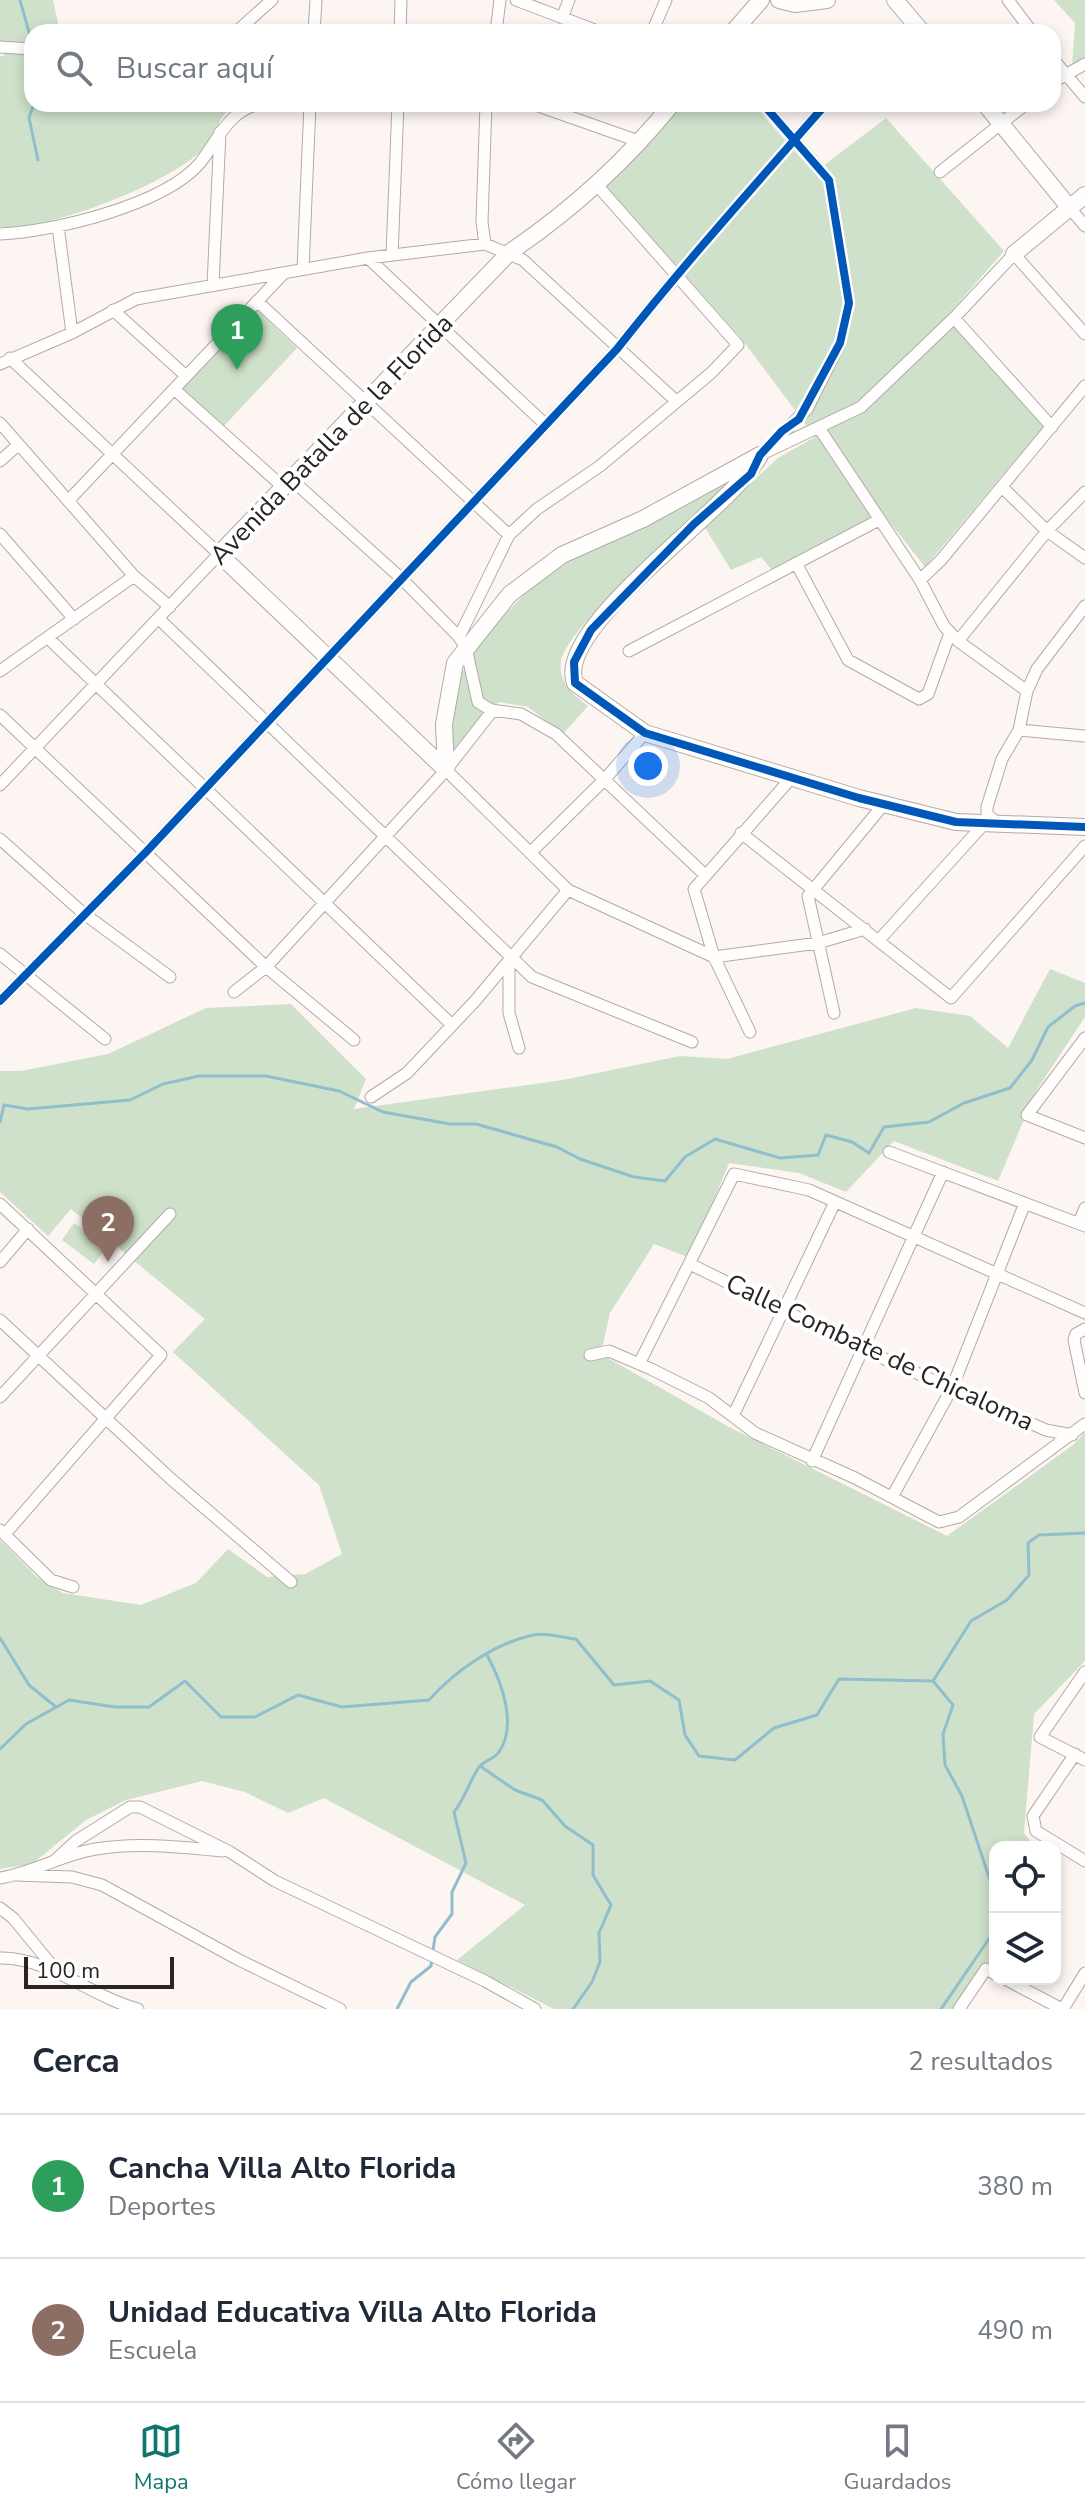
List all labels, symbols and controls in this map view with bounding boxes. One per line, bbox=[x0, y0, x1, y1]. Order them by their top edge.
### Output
search box bbox=[24, 24, 1061, 112]
icon: search bbox=[52, 46, 96, 90]
text: Buscar aquí bbox=[116, 48, 273, 89]
pin: 1 bbox=[211, 304, 263, 370]
street label: Avenida Batalla de la Florida bbox=[202, 306, 461, 572]
your location bbox=[628, 746, 668, 786]
pin: 2 bbox=[82, 1196, 134, 1262]
street label: Calle Combate de Chicaloma bbox=[720, 1266, 1039, 1439]
map controls bbox=[989, 1841, 1061, 1985]
button: locate bbox=[989, 1841, 1061, 1913]
button: layers bbox=[989, 1913, 1061, 1985]
scale bar bbox=[24, 1953, 174, 1989]
text: 100 m bbox=[36, 1956, 100, 1986]
text: Cerca bbox=[32, 2038, 120, 2084]
text: 2 resultados bbox=[908, 2044, 1053, 2079]
text: Cancha Villa Alto Florida bbox=[108, 2148, 456, 2189]
text: 1 bbox=[50, 2169, 66, 2204]
text: 380 m bbox=[977, 2169, 1053, 2204]
text: Deportes bbox=[108, 2189, 216, 2224]
text: Unidad Educativa Villa Alto Florida bbox=[108, 2292, 597, 2333]
text: 2 bbox=[50, 2313, 66, 2348]
text: 490 m bbox=[977, 2313, 1053, 2348]
text: Escuela bbox=[108, 2333, 197, 2368]
tab: Mapa bbox=[134, 2419, 189, 2497]
tab: Cómo llegar bbox=[456, 2419, 576, 2497]
tab: Guardados bbox=[843, 2419, 951, 2497]

